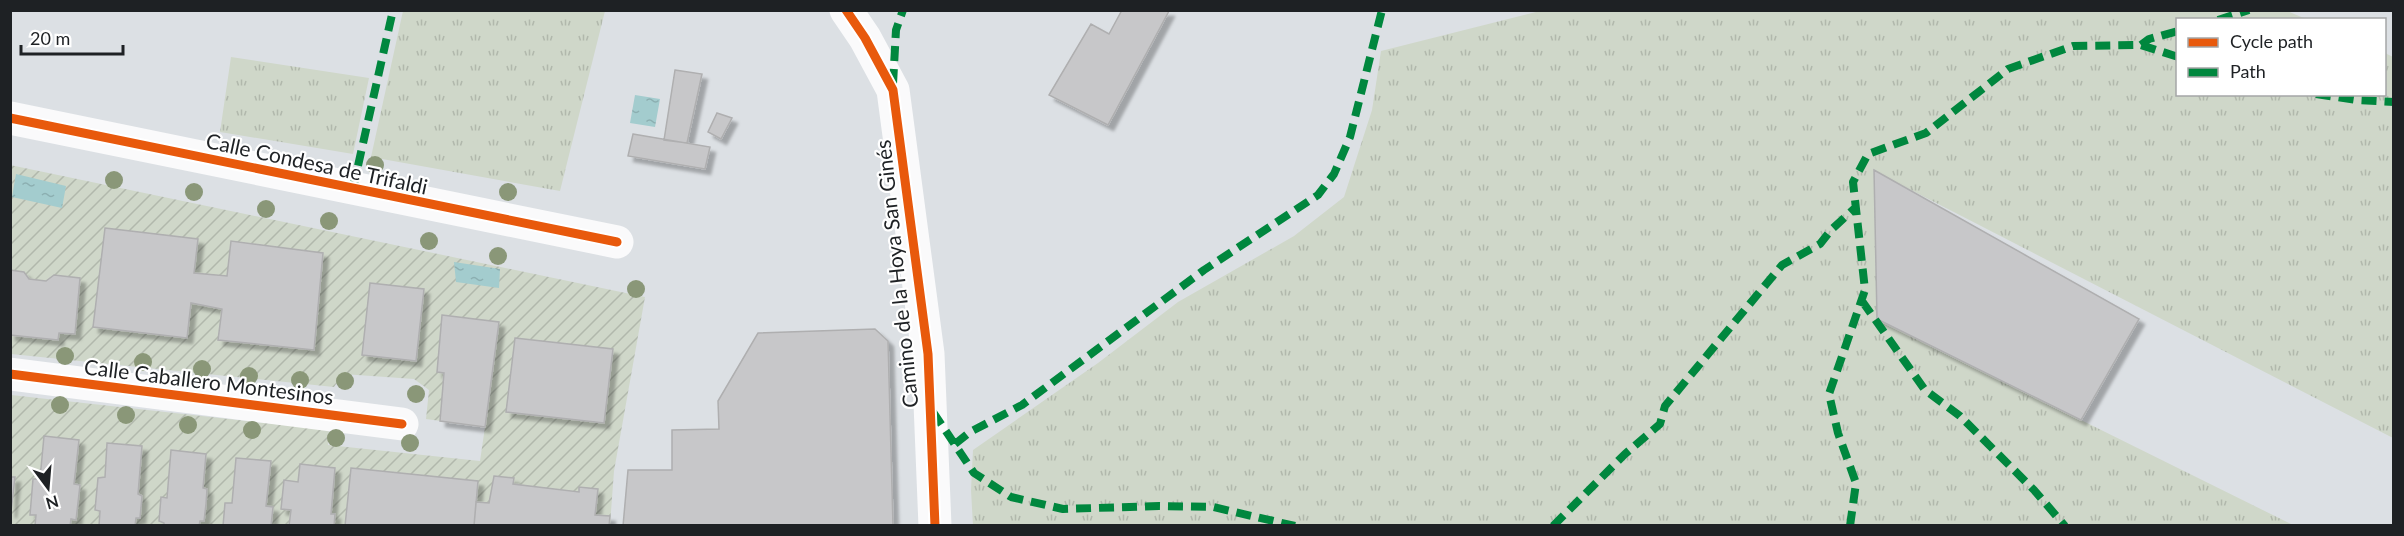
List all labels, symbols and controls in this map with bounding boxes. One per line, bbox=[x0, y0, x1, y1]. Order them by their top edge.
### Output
scale bar bbox=[21, 18, 123, 56]
legend bbox=[2176, 18, 2386, 96]
text: 20 m bbox=[30, 27, 70, 49]
text: Cycle path bbox=[2230, 30, 2313, 52]
text: Path bbox=[2230, 60, 2266, 82]
street label: Calle Condesa de Trifaldi bbox=[204, 127, 430, 199]
street label: Camino de la Hoya San Ginés bbox=[869, 139, 923, 409]
street label: Calle Caballero Montesinos bbox=[83, 353, 335, 409]
north arrow bbox=[18, 458, 78, 518]
text: N bbox=[44, 492, 61, 514]

